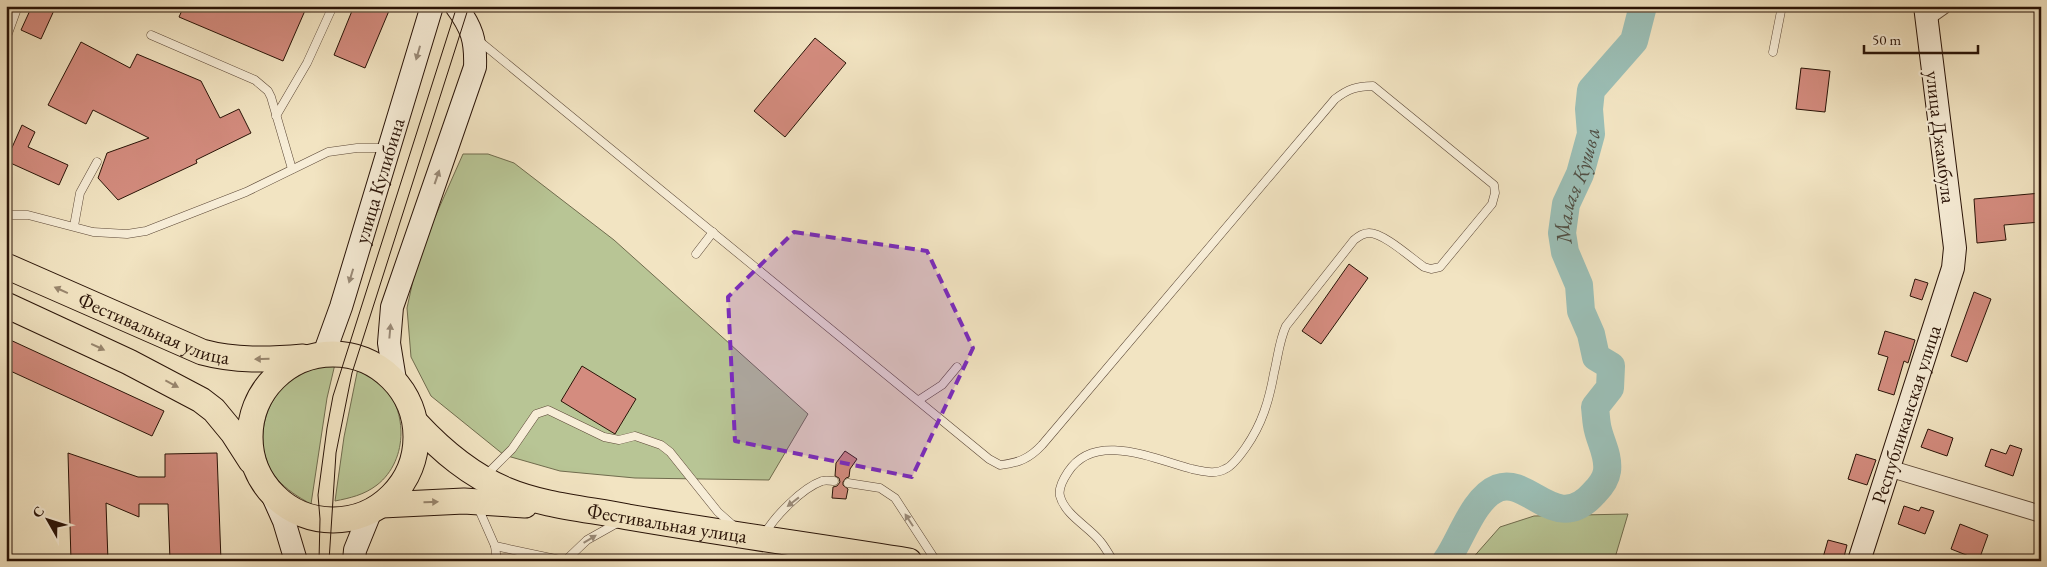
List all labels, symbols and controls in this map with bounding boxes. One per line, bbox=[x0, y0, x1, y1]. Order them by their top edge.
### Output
scale bar bbox=[1864, 22, 1978, 54]
text: 50 m bbox=[1872, 30, 1901, 49]
one-way arrow bbox=[414, 46, 422, 61]
street label: улица Джамбула bbox=[1920, 69, 1962, 205]
street label: улица Кулибина bbox=[348, 115, 410, 247]
water label: Малая Кушва bbox=[1547, 128, 1605, 248]
one-way arrow bbox=[434, 169, 441, 184]
one-way arrow bbox=[347, 268, 354, 283]
one-way arrow bbox=[54, 285, 68, 293]
street label: Фестивальная улица bbox=[74, 286, 231, 370]
street label: Республиканская улица bbox=[1865, 322, 1947, 507]
one-way arrow bbox=[386, 323, 394, 339]
one-way arrow bbox=[91, 343, 105, 351]
one-way arrow bbox=[253, 355, 269, 363]
one-way arrow bbox=[165, 380, 179, 388]
north arrow bbox=[22, 494, 72, 544]
one-way arrow bbox=[787, 496, 800, 507]
street label: Фестивальная улица bbox=[585, 497, 749, 549]
one-way arrow bbox=[423, 498, 439, 506]
text: С bbox=[28, 502, 48, 521]
one-way arrow bbox=[905, 513, 914, 527]
one-way arrow bbox=[583, 535, 596, 544]

